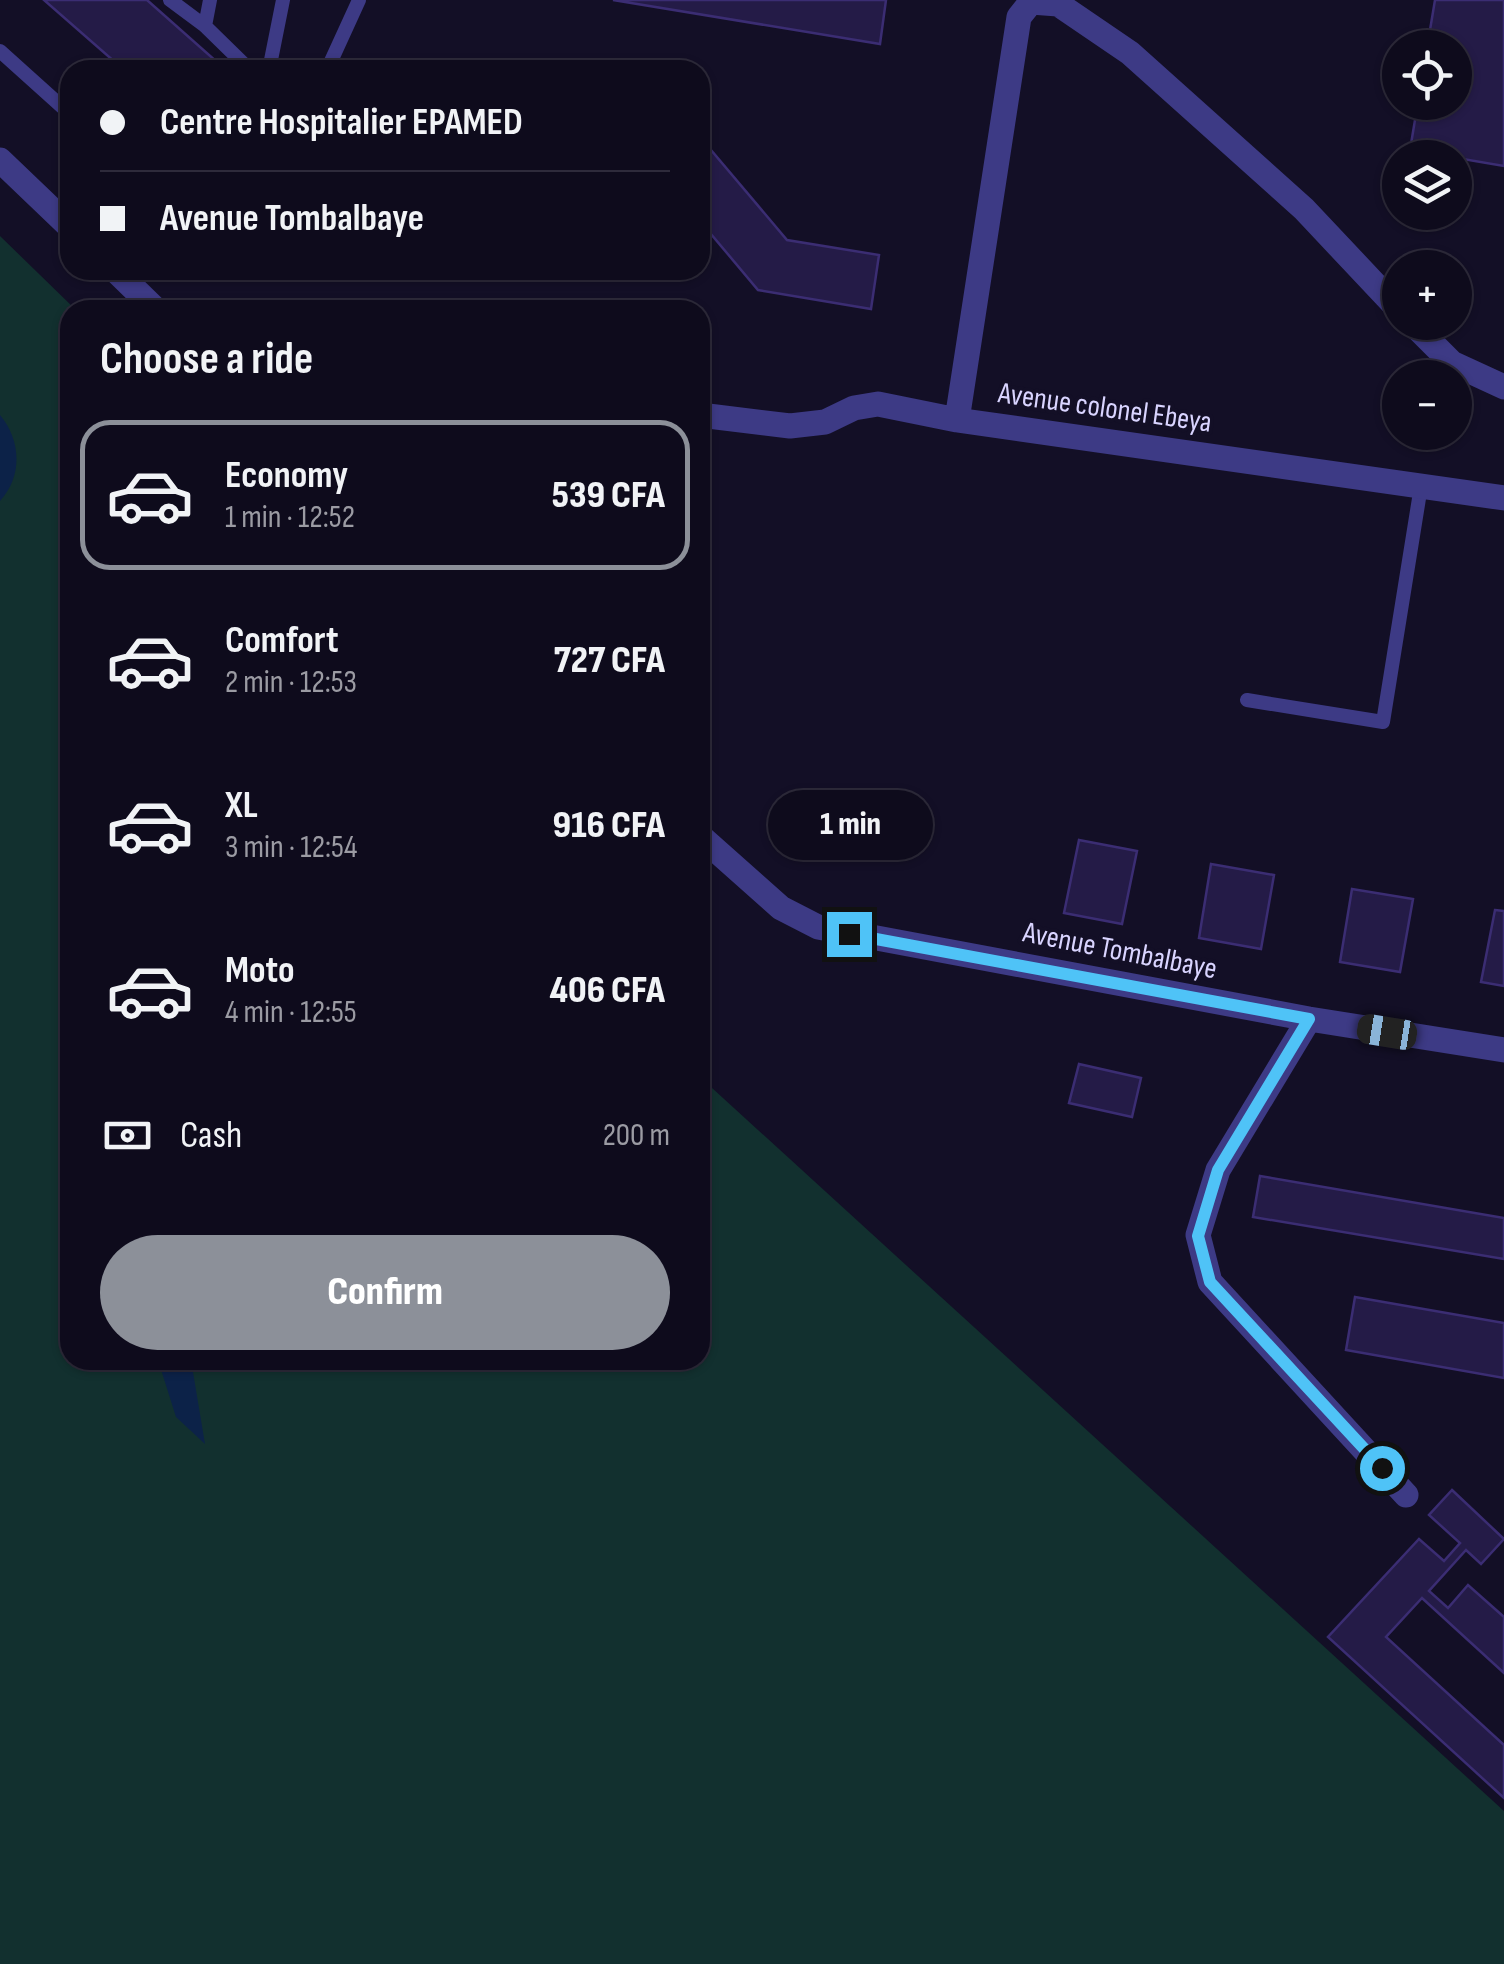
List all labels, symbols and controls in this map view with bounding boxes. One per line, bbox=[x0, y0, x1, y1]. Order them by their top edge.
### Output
map controls bbox=[1382, 30, 1472, 450]
button: locate bbox=[1382, 30, 1472, 120]
text: Centre Hospitalier EPAMED bbox=[160, 100, 523, 145]
button: layers bbox=[1382, 140, 1472, 230]
text: Avenue Tombalbaye bbox=[160, 196, 424, 241]
button: + bbox=[1382, 250, 1472, 340]
text: Choose a ride bbox=[100, 332, 313, 387]
button: − bbox=[1382, 360, 1472, 450]
street label: Avenue colonel Ebeya bbox=[995, 375, 1214, 441]
icon: car bbox=[105, 450, 195, 540]
text: Economy bbox=[225, 453, 348, 498]
text: 539 CFA bbox=[552, 473, 665, 518]
text: 1 min · 12:52 bbox=[225, 498, 355, 537]
icon: car bbox=[105, 615, 195, 705]
text: Comfort bbox=[225, 618, 339, 663]
text: 727 CFA bbox=[554, 638, 665, 683]
text: 2 min · 12:53 bbox=[225, 663, 357, 702]
icon: car bbox=[105, 780, 195, 870]
text: XL bbox=[225, 783, 258, 828]
callout: 1 min bbox=[766, 789, 932, 859]
text: 916 CFA bbox=[553, 803, 665, 848]
text: 1 min bbox=[820, 805, 881, 844]
text: 3 min · 12:54 bbox=[225, 828, 357, 867]
route end bbox=[827, 912, 872, 957]
street label: Avenue Tombalbaye bbox=[1019, 914, 1220, 987]
icon: car bbox=[105, 945, 195, 1035]
text: Moto bbox=[225, 948, 295, 993]
text: 406 CFA bbox=[550, 968, 665, 1013]
text: 4 min · 12:55 bbox=[225, 993, 357, 1032]
car bbox=[1355, 1012, 1419, 1052]
icon: cash bbox=[100, 1108, 155, 1163]
text: Cash bbox=[180, 1113, 242, 1158]
text: 200 m bbox=[603, 1116, 670, 1155]
button: Confirm bbox=[100, 1235, 670, 1350]
route start bbox=[1360, 1446, 1405, 1491]

